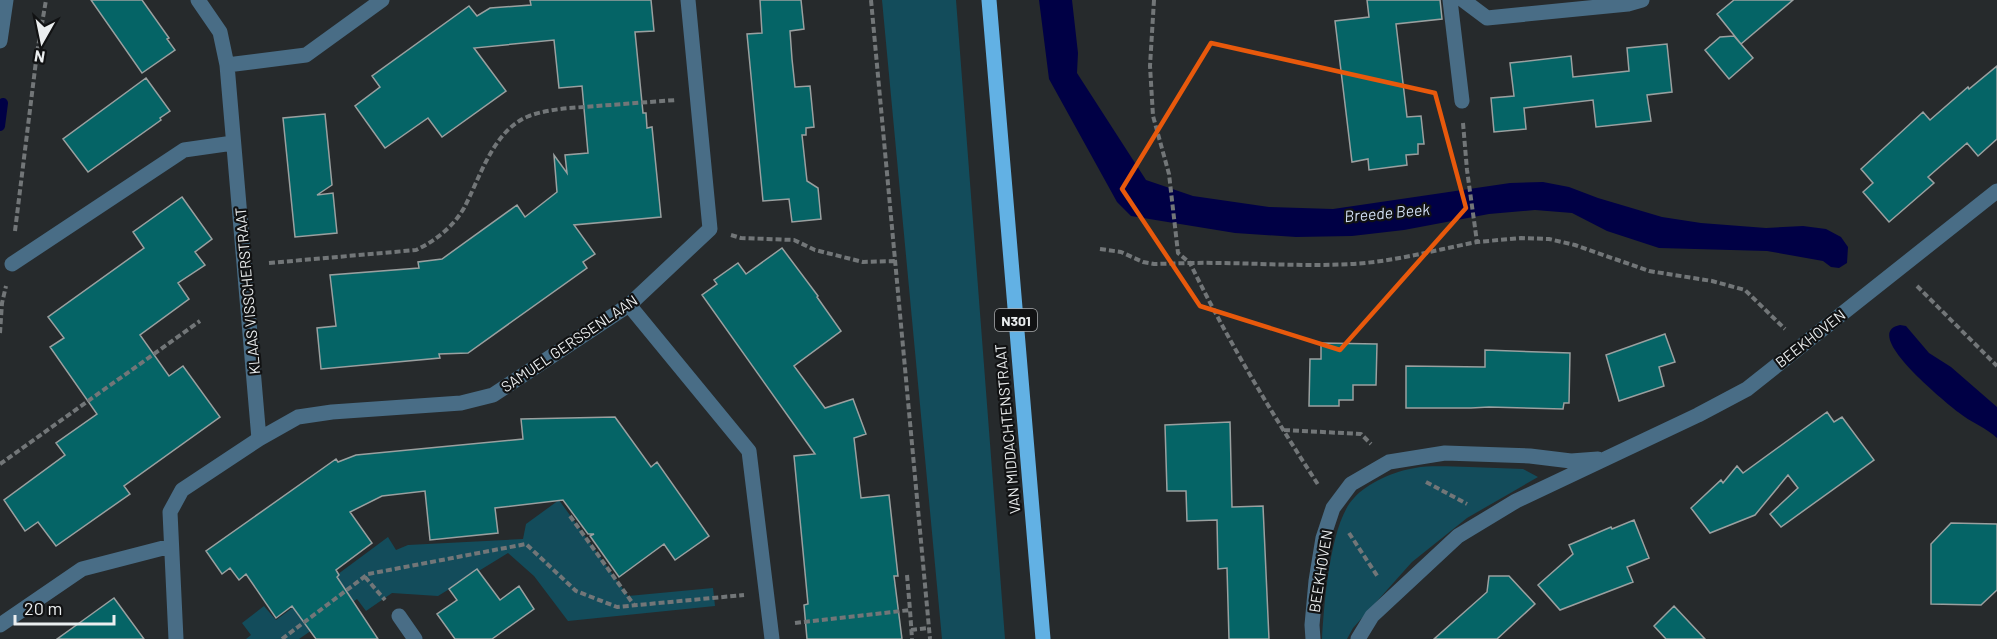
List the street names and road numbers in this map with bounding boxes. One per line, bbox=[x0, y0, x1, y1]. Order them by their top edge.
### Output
street label: KLAAS VISSCHERSTRAAT bbox=[231, 207, 263, 375]
street label: SAMUEL GERSSENLAAN bbox=[497, 291, 641, 395]
street label: BEEKHOVEN bbox=[1772, 305, 1848, 371]
road number: N301 bbox=[995, 309, 1037, 331]
street label: VAN MIDDACHTENSTRAAT bbox=[991, 343, 1023, 515]
street label: BEEKHOVEN bbox=[1305, 528, 1335, 614]

